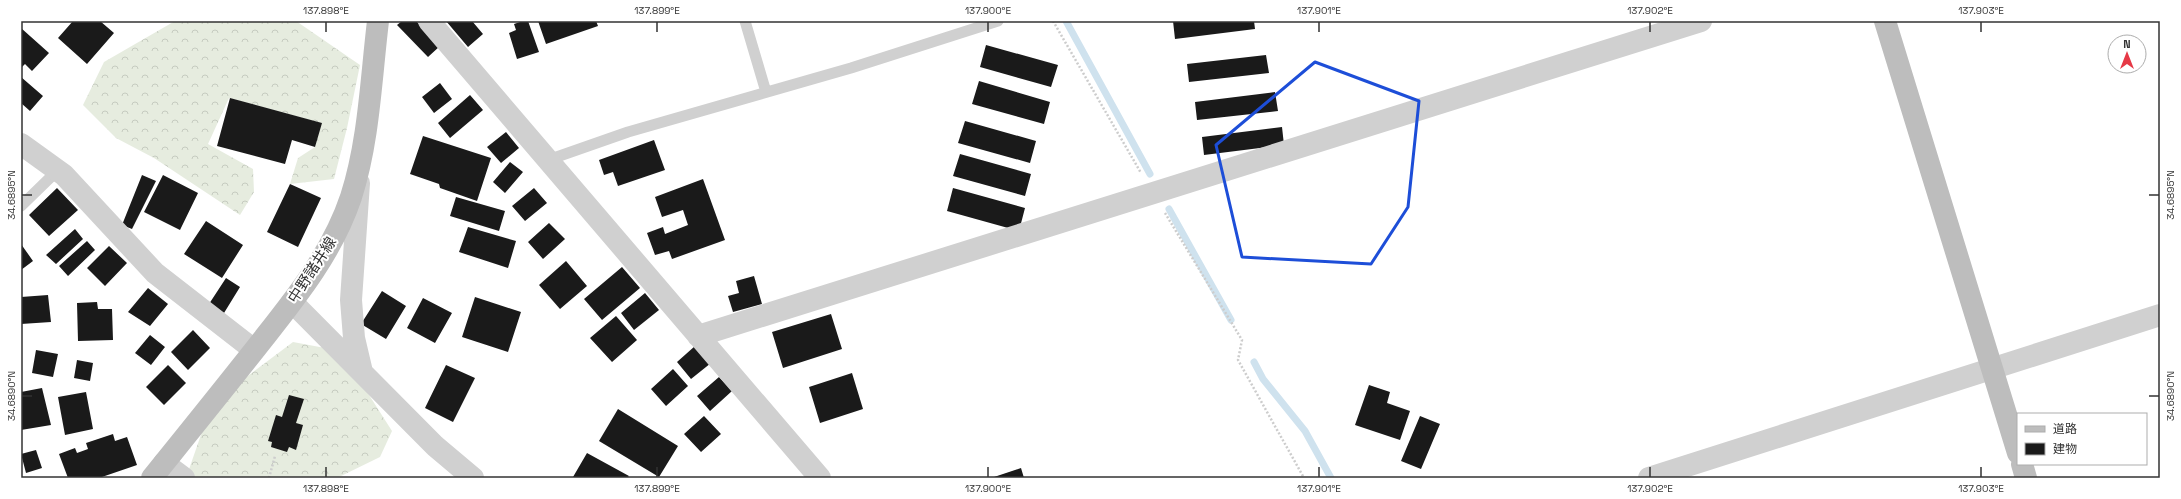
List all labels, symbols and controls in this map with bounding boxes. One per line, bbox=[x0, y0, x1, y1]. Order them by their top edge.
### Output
text: 137.898°E bbox=[303, 4, 349, 17]
text: 137.899°E bbox=[634, 4, 680, 17]
text: 137.900°E bbox=[965, 4, 1011, 17]
text: 137.901°E bbox=[1297, 4, 1341, 17]
text: 137.902°E bbox=[1627, 4, 1673, 17]
text: 137.903°E bbox=[1958, 4, 2004, 17]
north arrow bbox=[2107, 34, 2147, 74]
text: N bbox=[2123, 37, 2131, 51]
text: 34.6895°N bbox=[5, 170, 18, 220]
text: 34.6895°N bbox=[2164, 170, 2177, 220]
street label: 中野諸井線 bbox=[283, 233, 340, 306]
text: 34.6890°N bbox=[5, 371, 18, 421]
text: 34.6890°N bbox=[2164, 371, 2177, 421]
legend bbox=[2017, 413, 2147, 465]
text: 道路 bbox=[2053, 421, 2077, 437]
text: 建物 bbox=[2053, 441, 2077, 457]
text: 137.898°E bbox=[303, 482, 349, 495]
text: 137.899°E bbox=[634, 482, 680, 495]
text: 137.900°E bbox=[965, 482, 1011, 495]
text: 137.901°E bbox=[1297, 482, 1341, 495]
text: 137.902°E bbox=[1627, 482, 1673, 495]
text: 137.903°E bbox=[1958, 482, 2004, 495]

